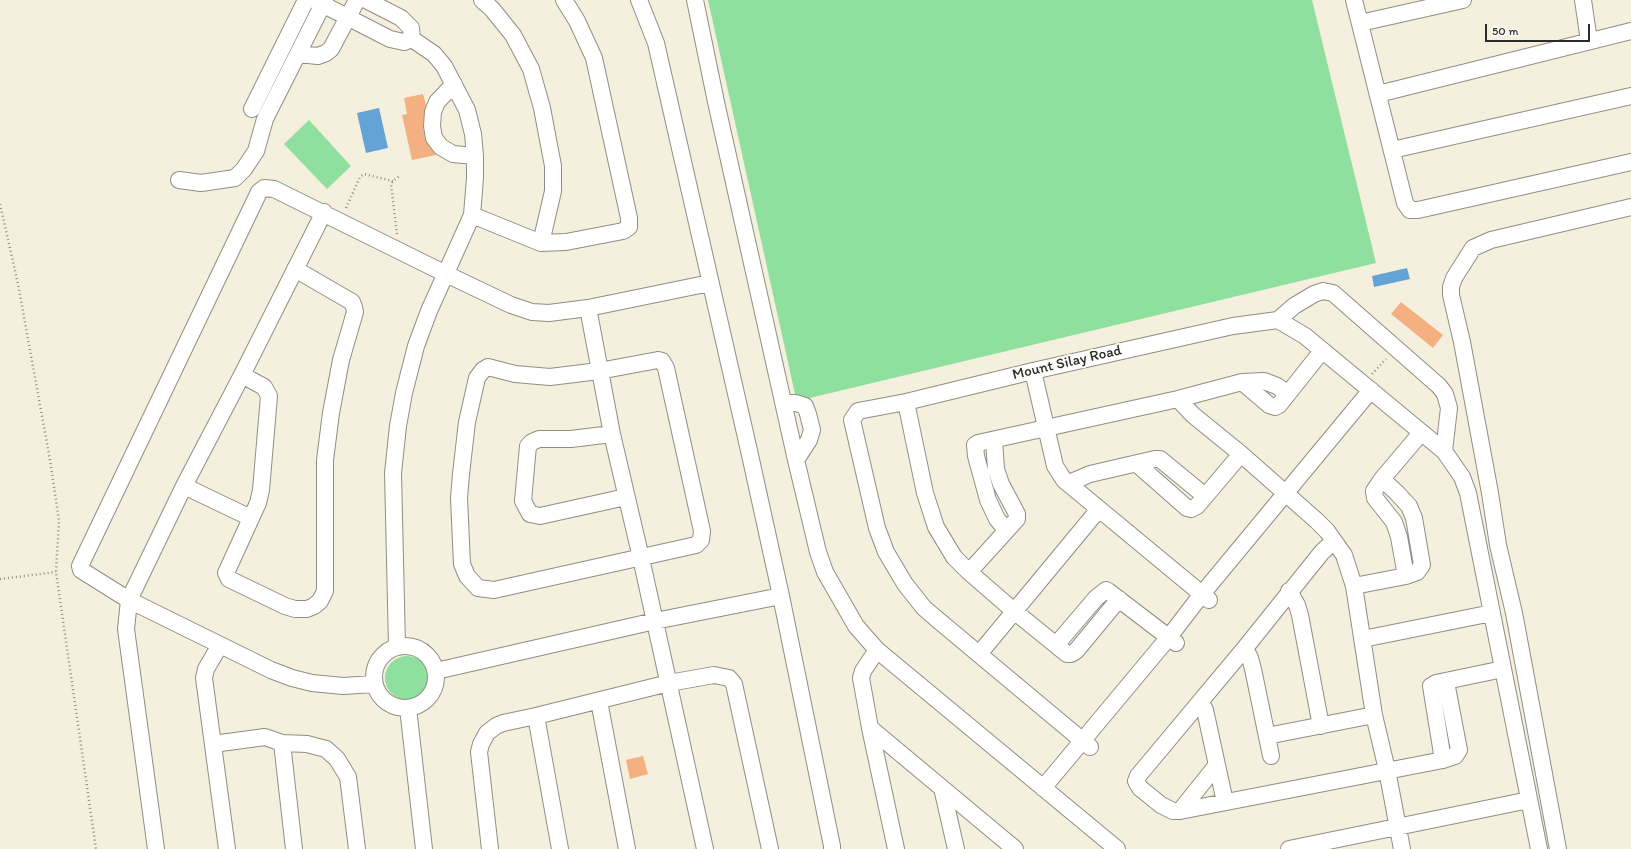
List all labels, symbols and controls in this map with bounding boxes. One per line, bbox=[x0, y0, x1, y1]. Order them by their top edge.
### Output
scale bar bbox=[1487, 16, 1592, 42]
text: 50 m bbox=[1492, 24, 1518, 38]
street label: Mount Silay Road bbox=[1011, 342, 1123, 384]

